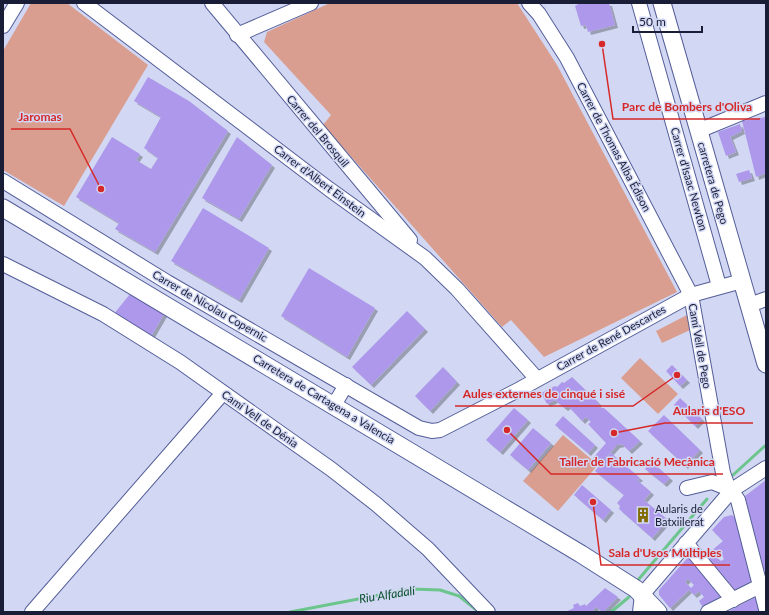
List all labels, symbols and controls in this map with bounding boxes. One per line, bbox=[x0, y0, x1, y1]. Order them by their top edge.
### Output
scale bar bbox=[633, 8, 702, 34]
text: 50 m bbox=[639, 14, 666, 29]
street label: Carrer de Thomas Alba Édison bbox=[575, 80, 654, 214]
street label: Carrer del Brosquil bbox=[285, 92, 352, 169]
callout: Parc de Bombers d'Oliva bbox=[613, 95, 760, 119]
text: Parc de Bombers d'Oliva bbox=[622, 99, 752, 114]
callout: Jaromas bbox=[11, 105, 70, 129]
text: Jaromas bbox=[18, 109, 62, 124]
street label: Carrer d'Isaac Newton bbox=[668, 126, 710, 232]
street label: carretera de Pego bbox=[696, 140, 731, 225]
street label: Carrer d'Albert Einstein bbox=[272, 142, 369, 219]
street label: Carrer de Nicolau Copernic bbox=[150, 267, 270, 344]
street label: Carrer de René Descartes bbox=[554, 302, 668, 373]
street label: Camí Vell de Pego bbox=[687, 302, 714, 389]
street label: Carretera de Cartagena a Valencia bbox=[251, 351, 397, 446]
callout: Aules externes de cinqué i sisé bbox=[455, 382, 633, 406]
text: Aules externes de cinqué i sisé bbox=[462, 386, 626, 401]
street label: Camí Vell de Dénia bbox=[219, 387, 301, 450]
callout: Aularis d'ESO bbox=[665, 399, 753, 423]
text: Aularis d'ESO bbox=[672, 403, 745, 418]
callout: Taller de Fabricació Mecànica bbox=[551, 450, 723, 474]
text: Taller de Fabricació Mecànica bbox=[559, 454, 715, 469]
place label: Aularis de Batxiilerat bbox=[655, 502, 704, 528]
building icon: Aularis de Batxiilerat bbox=[634, 506, 652, 524]
callout: Sala d'Usos Múltiples bbox=[601, 541, 730, 565]
text: Sala d'Usos Múltiples bbox=[608, 545, 722, 560]
water label: Riu Alfadalí bbox=[358, 582, 417, 606]

